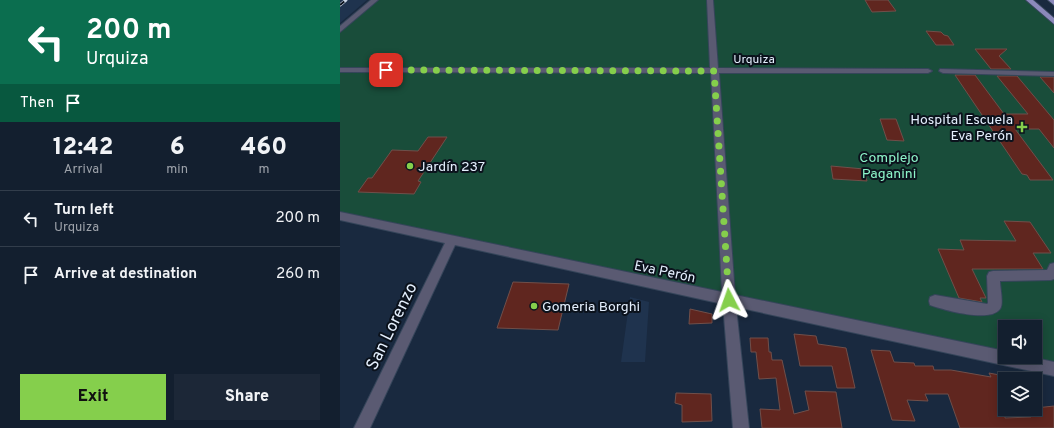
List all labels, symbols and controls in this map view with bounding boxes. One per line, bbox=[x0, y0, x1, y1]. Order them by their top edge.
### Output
text: 200 m bbox=[86, 13, 172, 49]
icon: left bbox=[20, 16, 72, 68]
text: Urquiza bbox=[86, 48, 148, 71]
street label: Urquiza bbox=[733, 52, 775, 68]
pin bbox=[369, 53, 403, 87]
icon: arrive bbox=[375, 59, 397, 81]
icon: arrive bbox=[62, 92, 84, 114]
text: Then bbox=[20, 94, 54, 113]
place label: Hospital Escuela Eva Perón bbox=[910, 112, 1013, 145]
marker: Hospital Escuela Eva Perón bbox=[1016, 121, 1028, 133]
text: 12:42 bbox=[53, 133, 114, 163]
text: 6 bbox=[170, 133, 185, 163]
text: 460 bbox=[241, 133, 287, 163]
park label: Complejo Paganini bbox=[859, 150, 919, 183]
place label: Jardín 237 bbox=[418, 159, 485, 176]
marker: Jardín 237 bbox=[405, 161, 415, 171]
text: Arrival bbox=[64, 162, 103, 178]
text: min bbox=[166, 162, 188, 178]
text: m bbox=[258, 162, 269, 178]
text: Turn left bbox=[54, 201, 114, 220]
icon: left bbox=[20, 208, 42, 230]
text: 200 m bbox=[275, 209, 320, 228]
text: Urquiza bbox=[54, 220, 99, 236]
street label: Eva Perón bbox=[632, 258, 697, 287]
icon: arrive bbox=[20, 264, 42, 286]
text: Arrive at destination bbox=[54, 265, 197, 284]
text: 260 m bbox=[276, 265, 320, 284]
street label: San Lorenzo bbox=[362, 279, 423, 374]
position arrow bbox=[708, 279, 750, 321]
place label: Gomeria Borghi bbox=[542, 299, 640, 316]
marker: Gomeria Borghi bbox=[529, 301, 539, 311]
map controls bbox=[998, 320, 1042, 416]
button: sound bbox=[998, 320, 1042, 364]
button: layers bbox=[998, 372, 1042, 416]
button: Exit bbox=[20, 374, 166, 420]
button: Share bbox=[174, 374, 320, 420]

